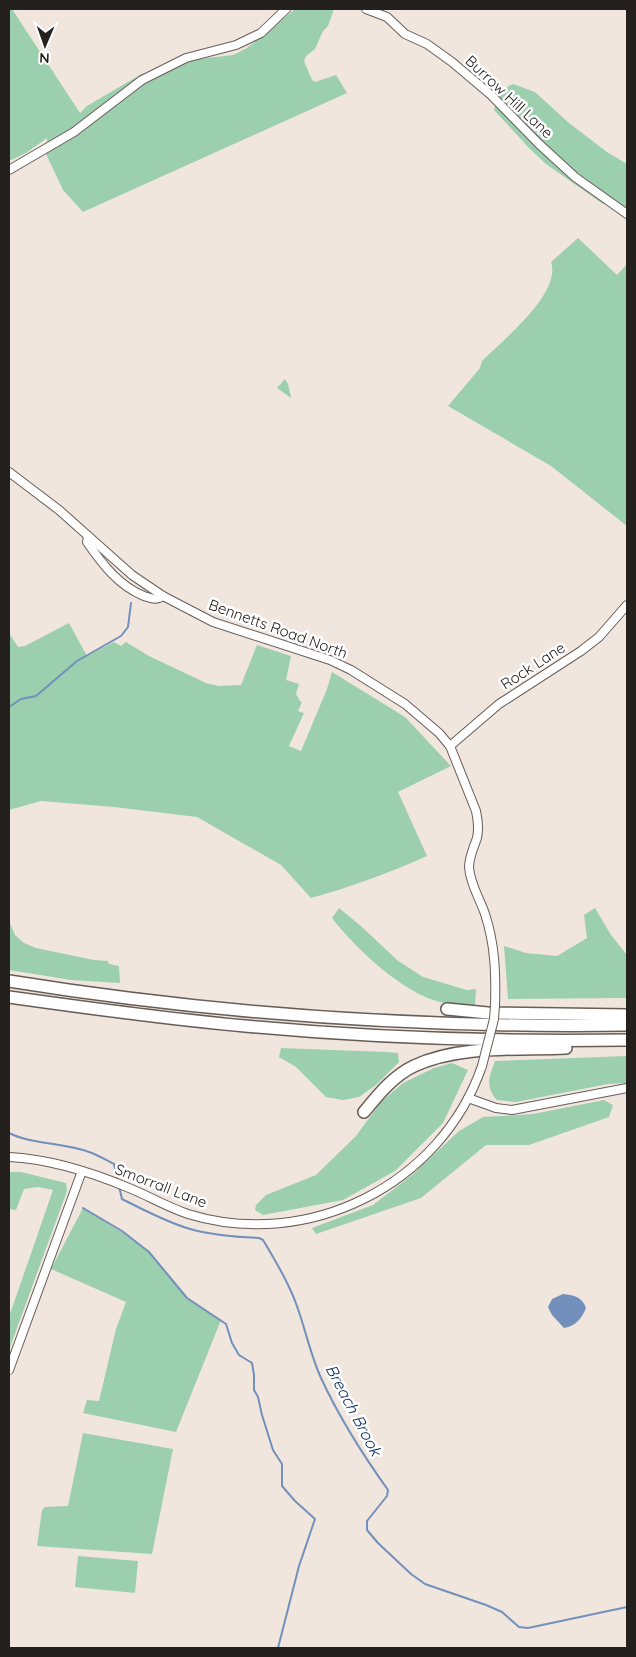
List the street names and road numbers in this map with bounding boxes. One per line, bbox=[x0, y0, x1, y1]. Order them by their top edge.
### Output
street label: Burrow Hill Lane bbox=[461, 51, 557, 142]
street label: Bennetts Road North bbox=[206, 595, 350, 662]
street label: Rock Lane bbox=[497, 638, 569, 693]
street label: Smorrall Lane bbox=[113, 1159, 210, 1212]

